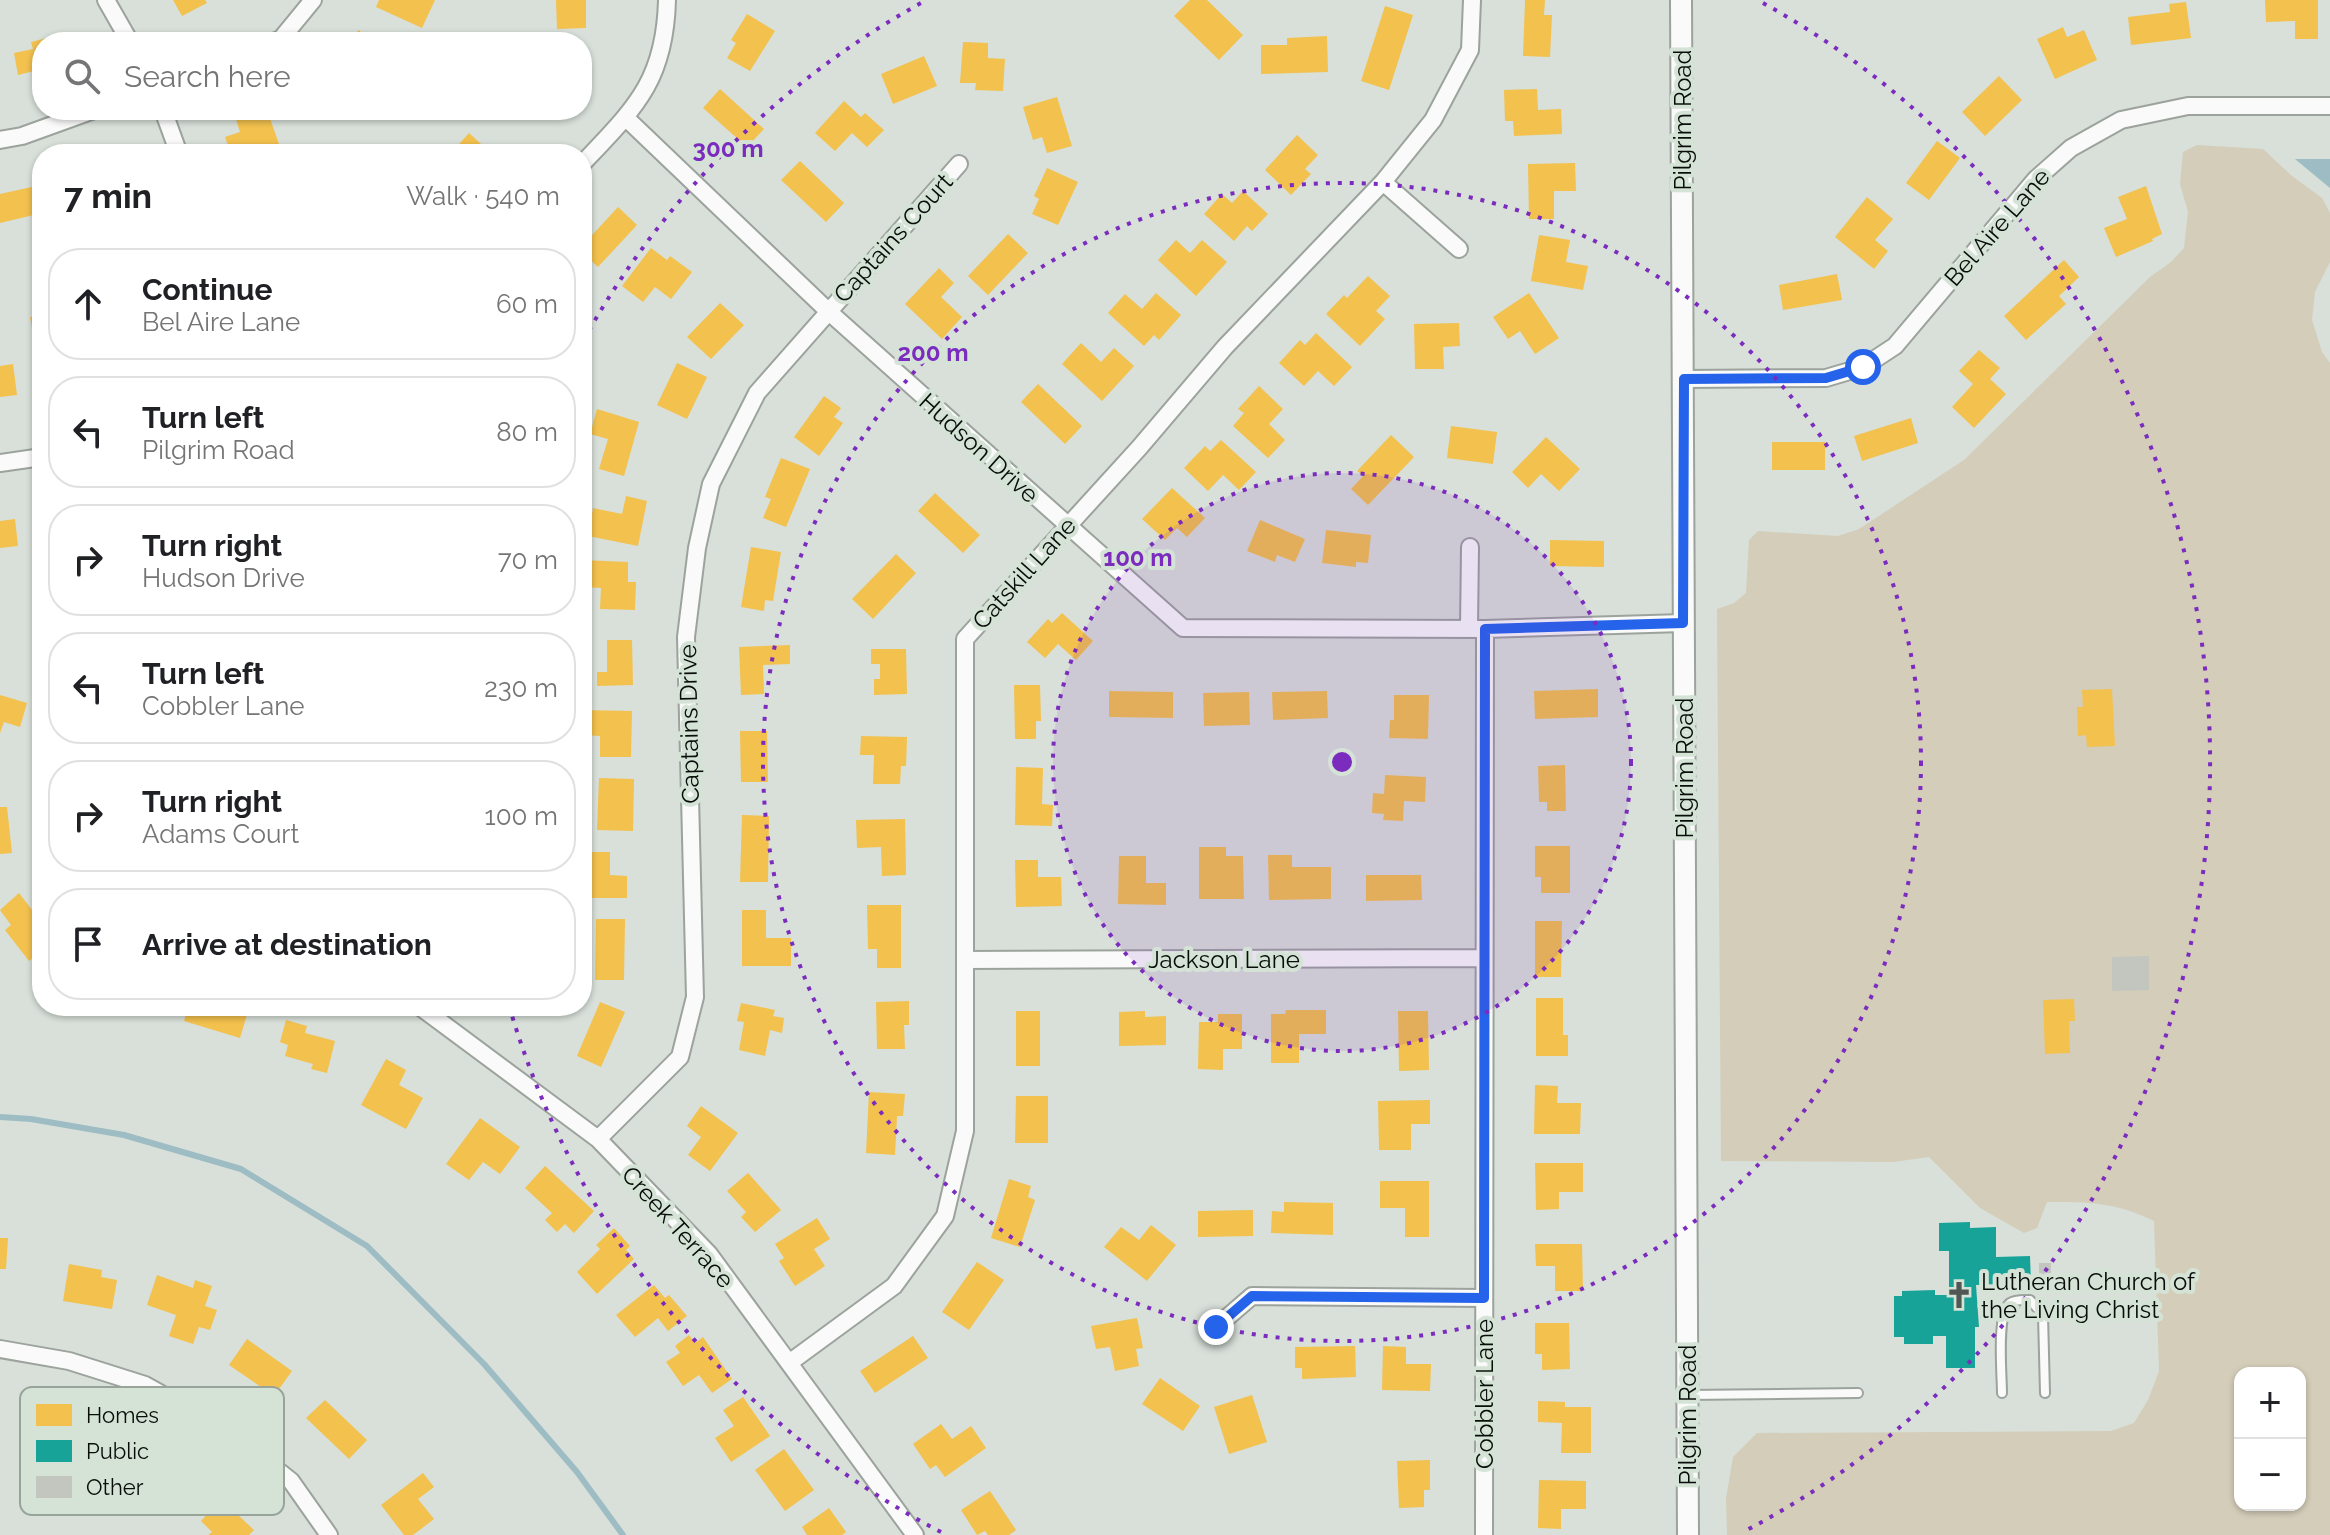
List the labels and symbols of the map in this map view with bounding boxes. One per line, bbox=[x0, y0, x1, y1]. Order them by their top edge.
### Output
street label: Pilgrim Road bbox=[1668, 50, 1697, 190]
text: 300 m bbox=[693, 134, 763, 163]
street label: Bel Aire Lane bbox=[1938, 162, 2056, 292]
street label: Captains Court bbox=[827, 167, 959, 309]
text: 200 m bbox=[897, 338, 969, 367]
route start bbox=[1845, 349, 1881, 385]
street label: Hudson Drive bbox=[914, 387, 1044, 509]
street label: Catskill Lane bbox=[966, 511, 1082, 635]
text: 100 m bbox=[1103, 543, 1173, 572]
street label: Captains Drive bbox=[673, 644, 705, 804]
street label: Pilgrim Road bbox=[1670, 698, 1699, 838]
centre of rings bbox=[1328, 748, 1356, 776]
street label: Jackson Lane bbox=[1148, 945, 1300, 974]
street label: Creek Terrace bbox=[616, 1160, 740, 1294]
place label: Lutheran Church of the Living Christ bbox=[1981, 1267, 2196, 1324]
church icon: Lutheran Church of the Living Christ bbox=[1944, 1280, 1974, 1310]
route end bbox=[1198, 1309, 1234, 1345]
street label: Cobbler Lane bbox=[1470, 1319, 1499, 1469]
street label: Pilgrim Road bbox=[1673, 1345, 1702, 1485]
legend bbox=[20, 1387, 284, 1515]
text: Homes bbox=[86, 1402, 159, 1428]
text: Public bbox=[86, 1438, 149, 1464]
text: Other bbox=[86, 1474, 144, 1500]

